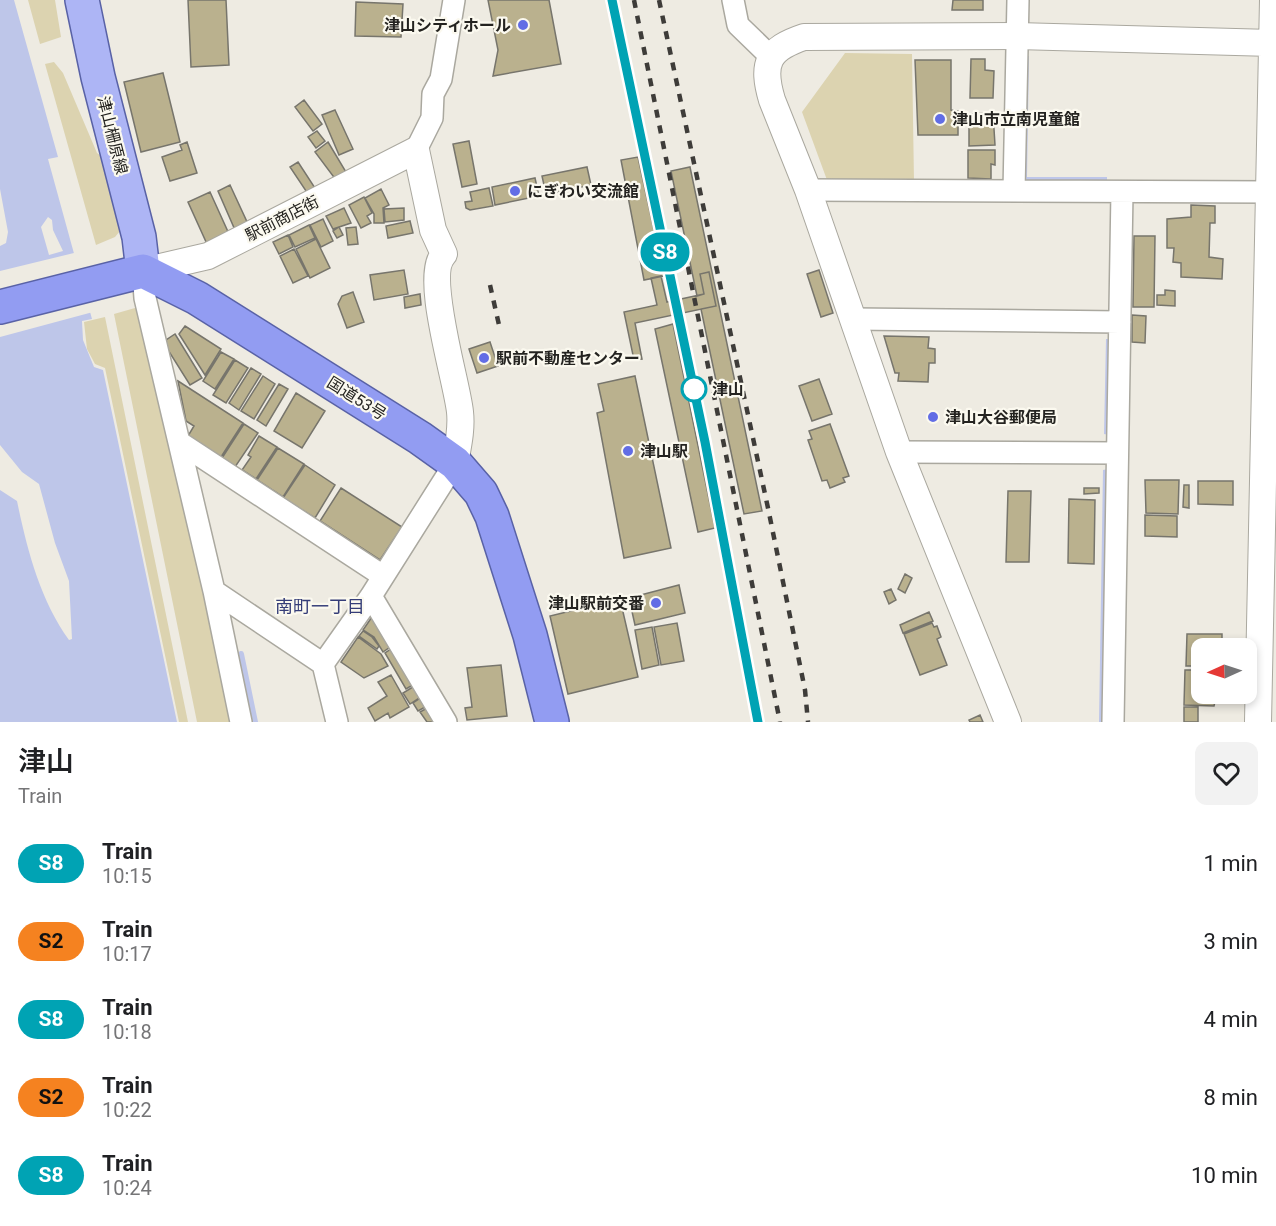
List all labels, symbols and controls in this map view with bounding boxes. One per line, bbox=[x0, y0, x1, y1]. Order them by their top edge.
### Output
place label: 津山シティホール bbox=[384, 16, 511, 35]
marker: 津山シティホール bbox=[516, 18, 530, 32]
street label: 津山柵原線 bbox=[94, 94, 131, 176]
place label: 津山市立南児童館 bbox=[952, 110, 1080, 129]
marker: 津山市立南児童館 bbox=[933, 112, 947, 126]
place label: にぎわい交流館 bbox=[527, 182, 639, 201]
marker: にぎわい交流館 bbox=[508, 184, 522, 198]
street label: 駅前商店街 bbox=[242, 192, 322, 245]
line badge: S8 bbox=[638, 232, 692, 272]
text: S8 bbox=[653, 240, 677, 264]
place label: 駅前不動産センター bbox=[496, 349, 640, 368]
marker: 駅前不動産センター bbox=[477, 351, 491, 365]
street label: 国道53号 bbox=[324, 373, 390, 424]
marker: 津山 bbox=[681, 376, 707, 402]
place label: 津山 bbox=[712, 380, 744, 399]
place label: 津山大谷郵便局 bbox=[945, 408, 1057, 427]
marker: 津山大谷郵便局 bbox=[926, 410, 940, 424]
place label: 津山駅 bbox=[640, 442, 688, 461]
marker: 津山駅 bbox=[621, 444, 635, 458]
place label: 津山駅前交番 bbox=[548, 594, 644, 613]
district label: 南町一丁目 bbox=[275, 596, 365, 617]
marker: 津山駅前交番 bbox=[649, 596, 663, 610]
north arrow bbox=[1191, 638, 1257, 704]
map controls bbox=[1191, 638, 1257, 704]
button: heart bbox=[1195, 742, 1258, 805]
text: 津山 bbox=[18, 745, 74, 778]
text: Train bbox=[18, 784, 62, 808]
text: Train bbox=[102, 839, 153, 864]
text: S8 bbox=[39, 851, 63, 875]
text: 1 min bbox=[1203, 851, 1258, 876]
text: 10:15 bbox=[102, 864, 152, 888]
text: Train bbox=[102, 917, 153, 942]
text: S2 bbox=[39, 929, 63, 953]
text: 3 min bbox=[1203, 929, 1258, 954]
text: 10:17 bbox=[102, 942, 152, 966]
text: Train bbox=[102, 995, 153, 1020]
text: S8 bbox=[39, 1007, 63, 1031]
text: 4 min bbox=[1203, 1007, 1258, 1032]
text: 10:18 bbox=[102, 1020, 152, 1044]
text: Train bbox=[102, 1073, 153, 1098]
text: S2 bbox=[39, 1085, 63, 1109]
text: 8 min bbox=[1203, 1085, 1258, 1110]
text: 10:22 bbox=[102, 1098, 152, 1122]
text: Train bbox=[102, 1151, 153, 1176]
text: S8 bbox=[39, 1163, 63, 1187]
text: 10 min bbox=[1191, 1163, 1258, 1188]
text: 10:24 bbox=[102, 1176, 152, 1200]

